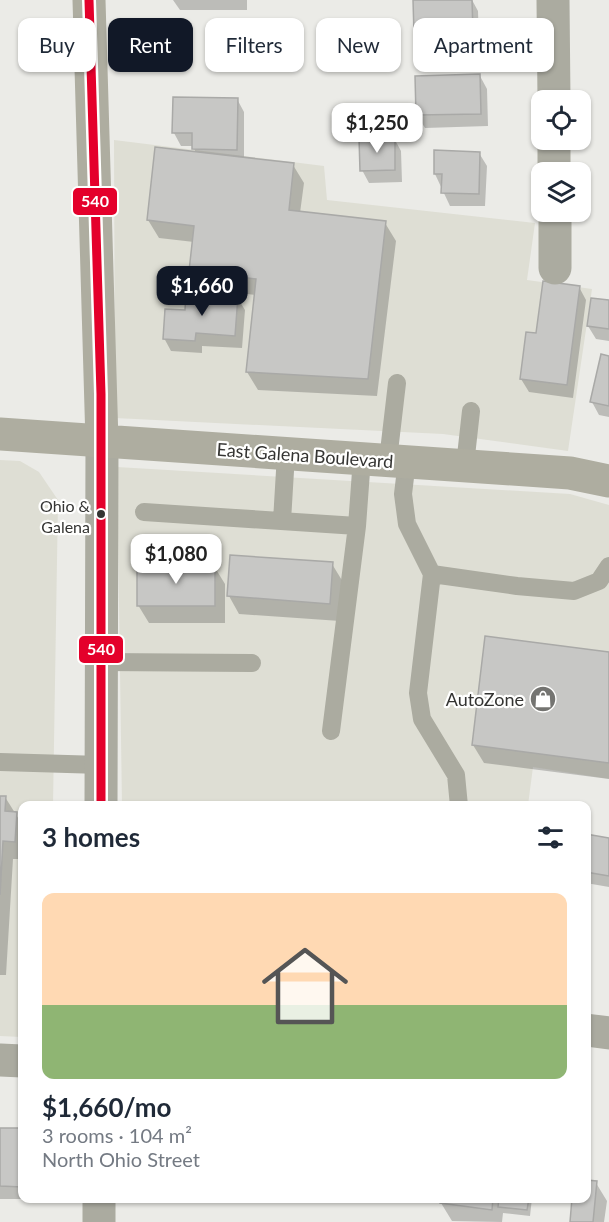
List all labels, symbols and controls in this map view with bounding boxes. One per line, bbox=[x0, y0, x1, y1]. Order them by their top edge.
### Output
chip: Buy bbox=[18, 18, 96, 72]
chip: Rent bbox=[108, 18, 193, 72]
chip: Filters bbox=[205, 18, 304, 72]
chip: New bbox=[316, 18, 401, 72]
chip: Apartment bbox=[413, 18, 554, 72]
map controls bbox=[531, 90, 591, 222]
button: locate bbox=[531, 90, 591, 150]
pin: $1,250 bbox=[328, 103, 426, 154]
text: $1,250 bbox=[346, 110, 408, 134]
button: layers bbox=[531, 162, 591, 222]
line badge: 540 bbox=[72, 187, 118, 216]
text: 540 bbox=[81, 191, 109, 210]
pin: $1,660 bbox=[153, 266, 251, 317]
text: $1,660 bbox=[171, 273, 233, 297]
street label: East Galena Boulevard bbox=[216, 438, 394, 472]
place label: Ohio & Galena bbox=[40, 496, 91, 536]
marker: Ohio & Galena bbox=[95, 508, 107, 520]
pin: $1,080 bbox=[127, 534, 225, 585]
text: $1,080 bbox=[145, 541, 207, 565]
line badge: 540 bbox=[78, 635, 124, 664]
text: 540 bbox=[87, 639, 115, 658]
shop icon: AutoZone bbox=[528, 684, 558, 714]
place label: AutoZone bbox=[446, 688, 524, 710]
text: 3 homes bbox=[42, 821, 140, 853]
icon: filters bbox=[534, 821, 567, 854]
icon: home bbox=[251, 932, 359, 1040]
text: $1,660/mo bbox=[42, 1091, 172, 1123]
text: 3 rooms · 104 m² bbox=[42, 1123, 192, 1147]
text: North Ohio Street bbox=[42, 1147, 200, 1171]

